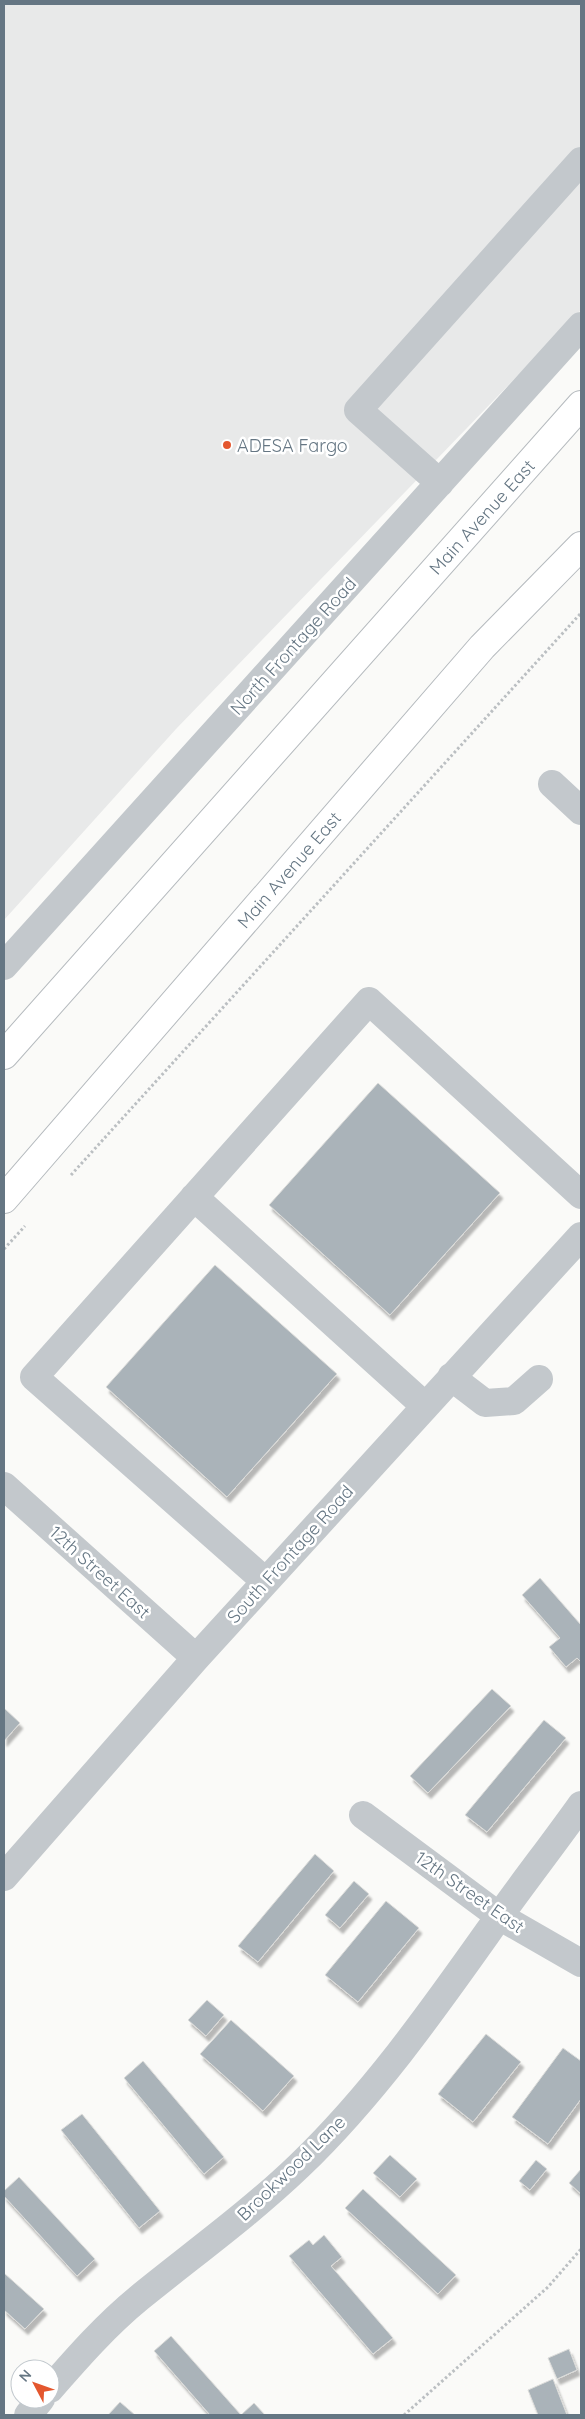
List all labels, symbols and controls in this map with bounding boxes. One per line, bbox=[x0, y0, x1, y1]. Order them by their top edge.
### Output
place label: ADESA Fargo bbox=[237, 434, 348, 457]
marker: ADESA Fargo bbox=[221, 439, 233, 451]
street label: Main Avenue East bbox=[424, 455, 540, 579]
street label: North Frontage Road bbox=[225, 572, 361, 720]
street label: Main Avenue East bbox=[232, 807, 346, 933]
street label: South Frontage Road bbox=[222, 1480, 358, 1628]
street label: 12th Street East bbox=[45, 1521, 155, 1623]
street label: 12th Street East bbox=[411, 1846, 529, 1938]
street label: Brookwood Lane bbox=[232, 2110, 350, 2226]
north arrow bbox=[10, 2359, 60, 2409]
text: N bbox=[15, 2366, 35, 2385]

